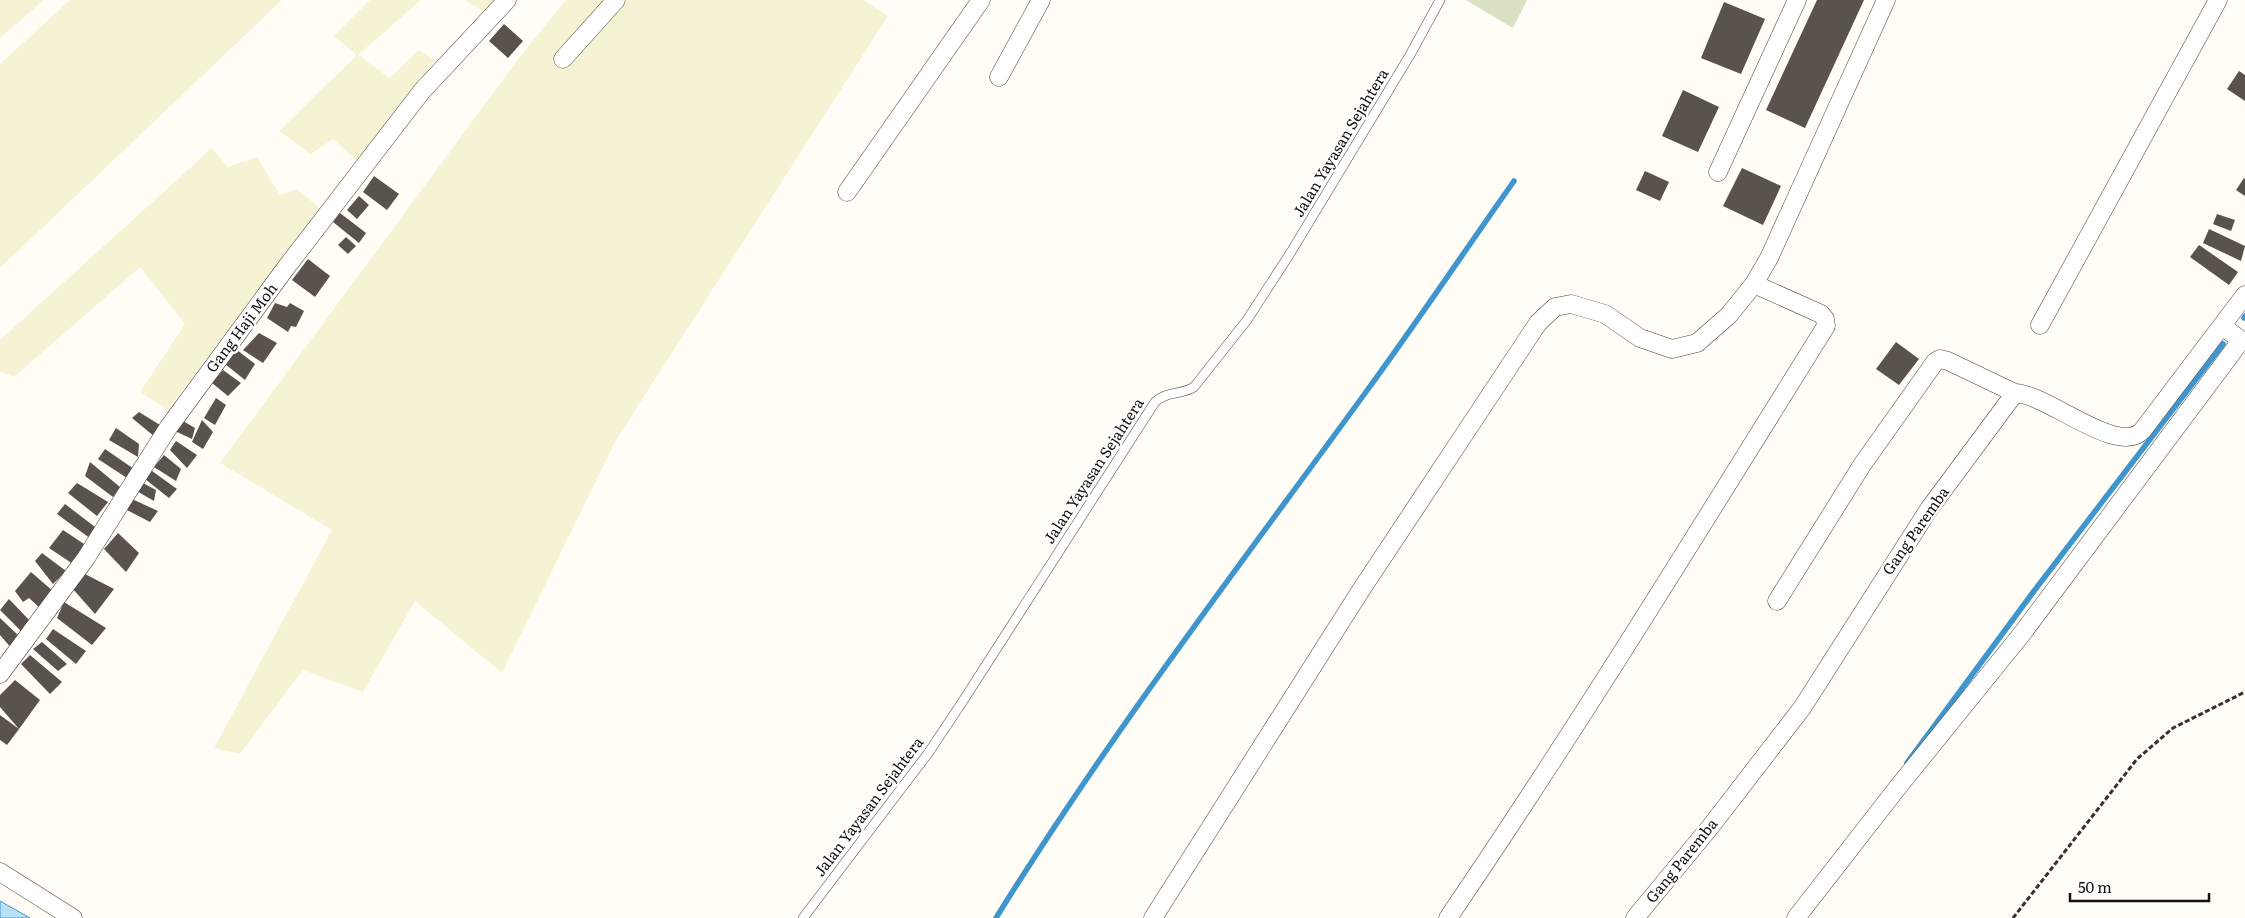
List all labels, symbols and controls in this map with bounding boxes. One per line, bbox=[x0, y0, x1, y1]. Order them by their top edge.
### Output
street label: Jalan Yayasan Sejahtera bbox=[1286, 63, 1394, 221]
street label: Gang Haji Moh bbox=[199, 277, 282, 377]
street label: Jalan Yayasan Sejahtera bbox=[1037, 392, 1149, 548]
street label: Gang Paremba bbox=[1876, 480, 1954, 579]
street label: Jalan Yayasan Sejahtera bbox=[808, 731, 929, 881]
street label: Gang Paremba bbox=[1639, 812, 1723, 907]
scale bar bbox=[2070, 870, 2209, 902]
text: 50 m bbox=[2078, 875, 2112, 898]

